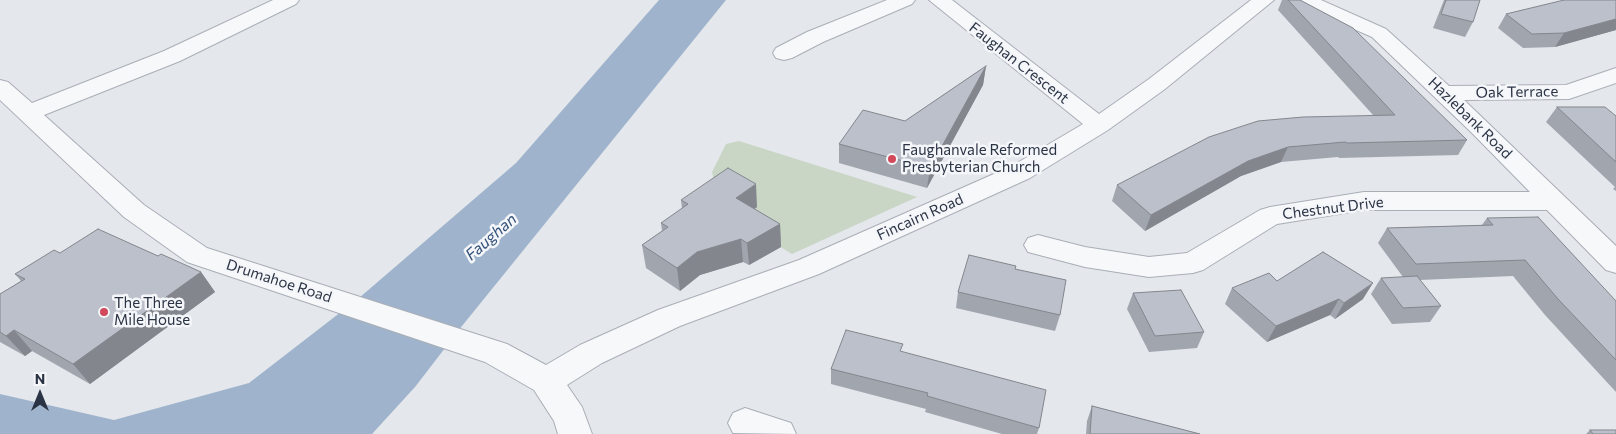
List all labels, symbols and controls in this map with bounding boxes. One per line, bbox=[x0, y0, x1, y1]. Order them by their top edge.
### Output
street label: Faughan Crescent bbox=[966, 19, 1072, 107]
street label: Hazlebank Road bbox=[1424, 73, 1516, 163]
street label: Oak Terrace bbox=[1476, 82, 1558, 102]
place label: Faughanvale Reformed Presbyterian Church bbox=[902, 141, 1057, 176]
marker: Faughanvale Reformed Presbyterian Church bbox=[886, 153, 898, 165]
street label: Fincairn Road bbox=[874, 190, 966, 244]
street label: Chestnut Drive bbox=[1281, 193, 1385, 223]
water label: Faughan bbox=[461, 210, 521, 264]
street label: Drumahoe Road bbox=[224, 255, 334, 307]
place label: The Three Mile House bbox=[114, 294, 190, 329]
marker: The Three Mile House bbox=[98, 306, 110, 318]
north arrow bbox=[15, 369, 65, 419]
text: N bbox=[35, 370, 45, 387]

